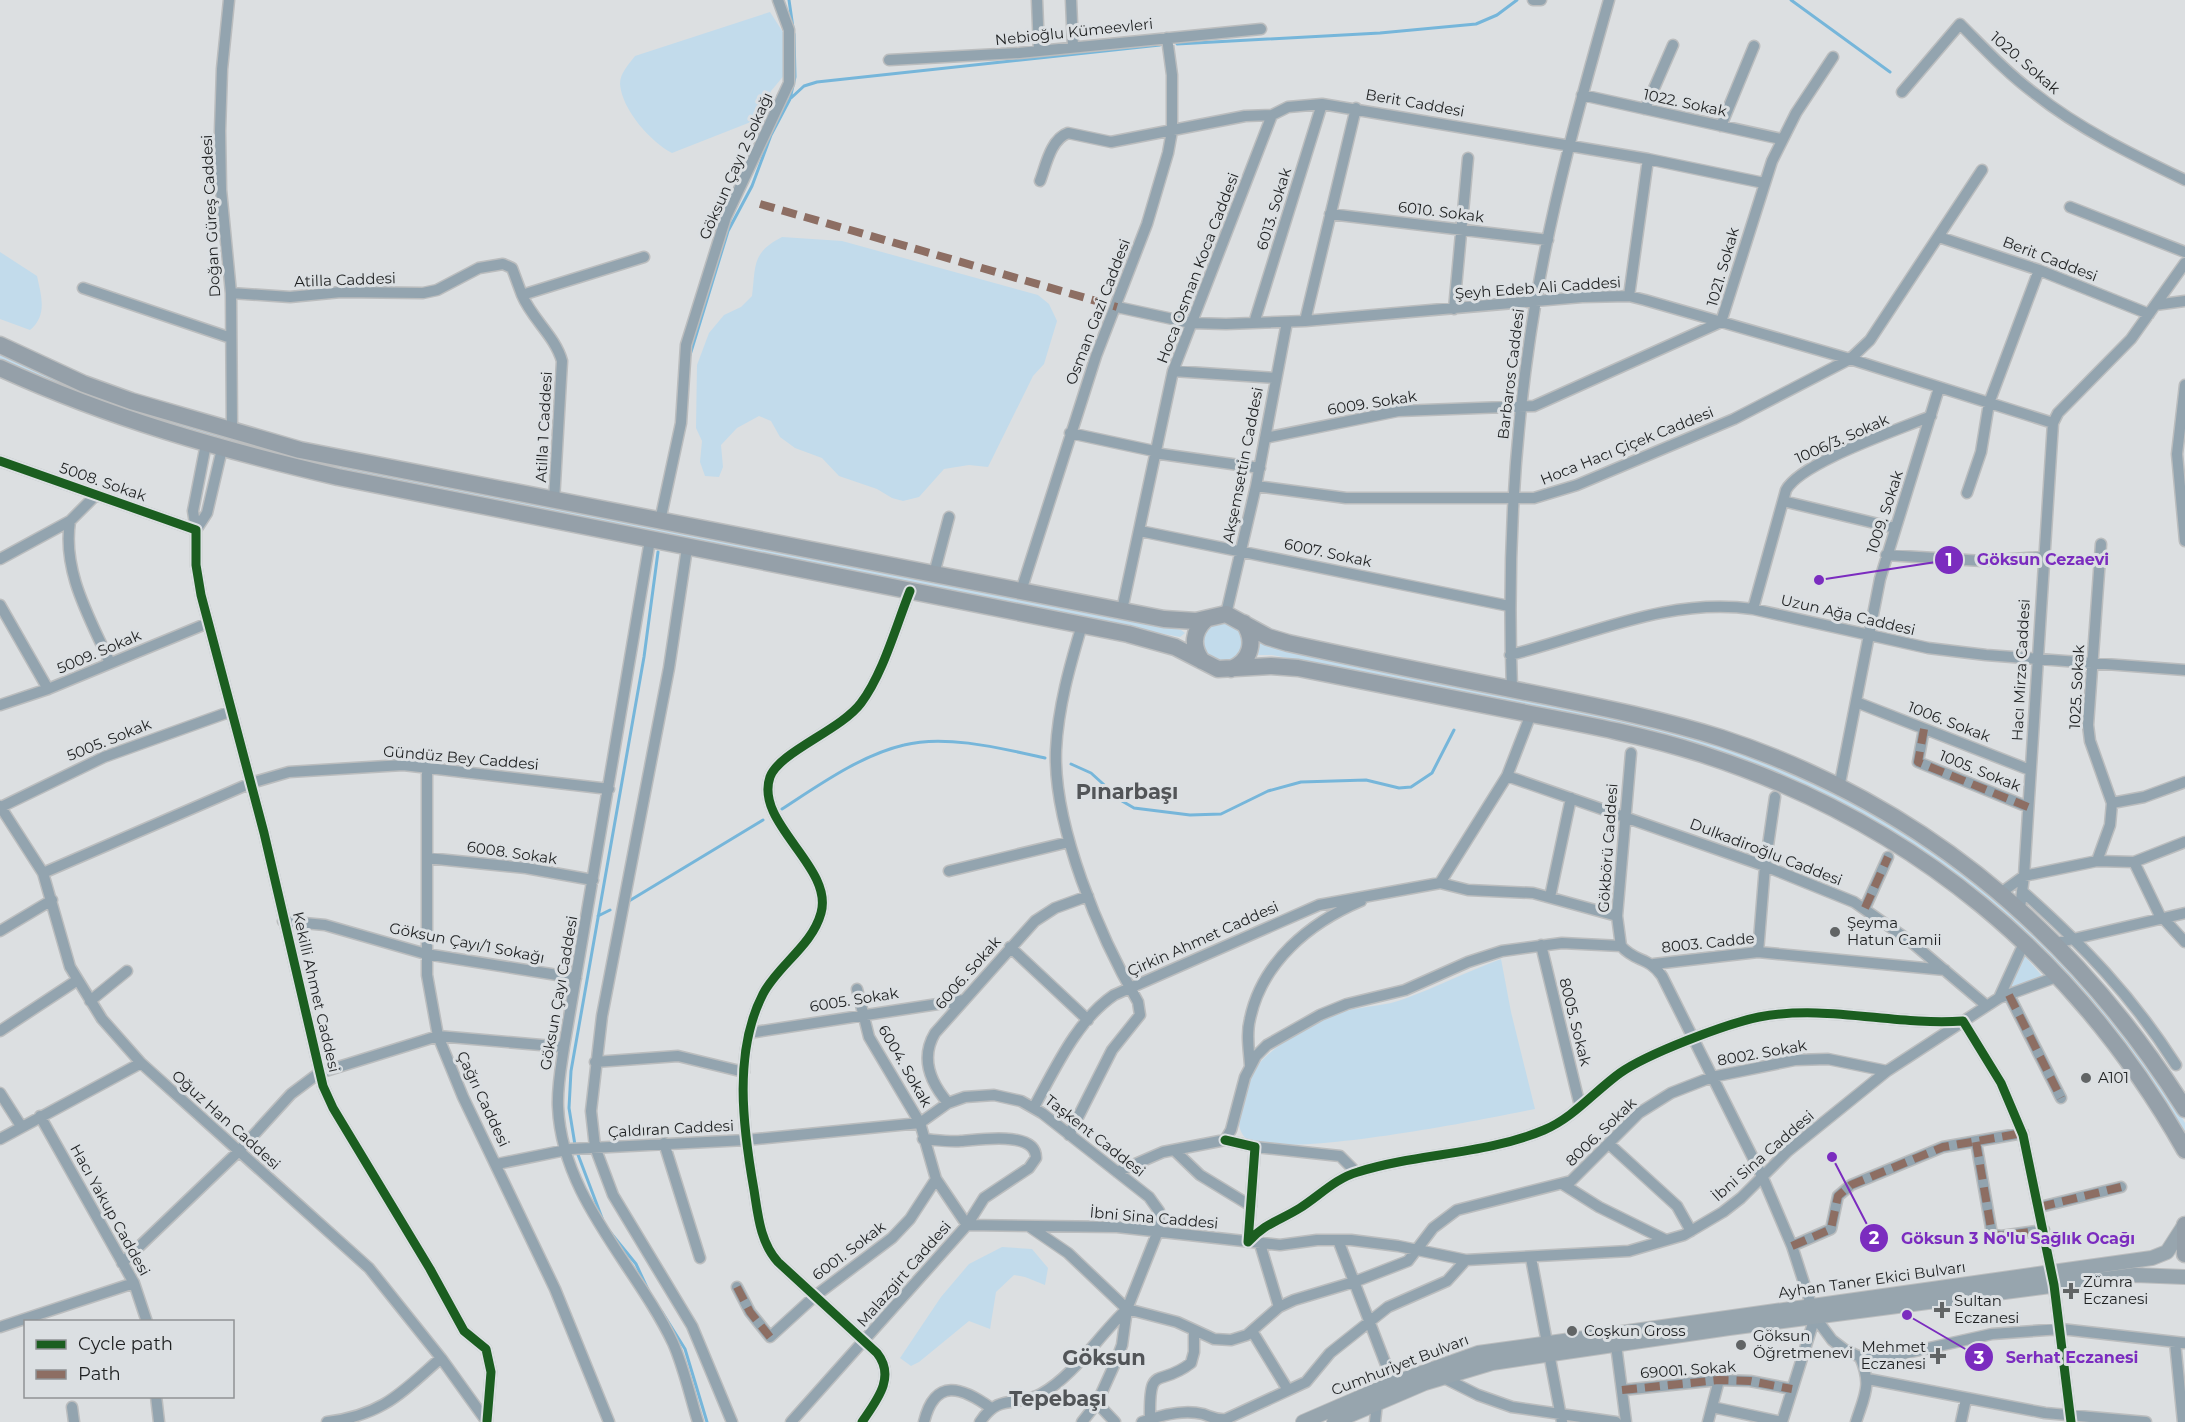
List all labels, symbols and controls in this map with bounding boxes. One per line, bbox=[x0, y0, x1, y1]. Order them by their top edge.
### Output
street label: Nebioğlu Kümeevleri bbox=[994, 14, 1154, 49]
street label: 1020. Sokak bbox=[1987, 27, 2064, 98]
street label: Berit Caddesi bbox=[1364, 84, 1466, 121]
street label: 1022. Sokak bbox=[1642, 84, 1729, 121]
street label: Göksun Çayı 2 Sokağı bbox=[694, 89, 777, 242]
street label: Doğan Güreş Caddesi bbox=[197, 134, 224, 298]
street label: 6013. Sokak bbox=[1252, 165, 1295, 252]
street label: Hoca Osman Koca Caddesi bbox=[1152, 170, 1243, 366]
street label: 6010. Sokak bbox=[1397, 197, 1485, 226]
street label: 1021. Sokak bbox=[1702, 225, 1743, 309]
street label: Berit Caddesi bbox=[2000, 232, 2100, 285]
street label: Osman Gazi Caddesi bbox=[1061, 236, 1134, 388]
street label: Atilla Caddesi bbox=[294, 268, 396, 291]
street label: Şeyh Edeb Ali Caddesi bbox=[1454, 272, 1622, 303]
street label: Barbaros Caddesi bbox=[1493, 307, 1528, 440]
street label: Atilla 1 Caddesi bbox=[531, 371, 556, 483]
street label: Akşemsettin Caddesi bbox=[1218, 385, 1267, 544]
street label: 6009. Sokak bbox=[1326, 386, 1418, 419]
street label: Hoca Hacı Çiçek Caddesi bbox=[1537, 402, 1716, 489]
street label: 1006/3. Sokak bbox=[1792, 409, 1892, 468]
street label: 5008. Sokak bbox=[57, 458, 149, 505]
street label: 1009. Sokak bbox=[1862, 468, 1907, 556]
street label: 6007. Sokak bbox=[1282, 534, 1374, 571]
callout: Göksun Cezaevi bbox=[1934, 543, 2121, 577]
text: 1 bbox=[1945, 549, 1953, 571]
text: Göksun Cezaevi bbox=[1977, 550, 2109, 569]
street label: Uzun Ağa Caddesi bbox=[1779, 590, 1917, 639]
street label: Hacı Mirza Caddesi bbox=[2007, 598, 2034, 742]
street label: 5009. Sokak bbox=[54, 625, 144, 678]
street label: 1025. Sokak bbox=[2065, 644, 2088, 730]
street label: 1006. Sokak bbox=[1905, 697, 1993, 746]
street label: 5005. Sokak bbox=[64, 714, 154, 765]
street label: Gündüz Bey Caddesi bbox=[382, 741, 540, 774]
street label: 1005. Sokak bbox=[1937, 746, 2024, 795]
district label: Pınarbaşı bbox=[1076, 779, 1178, 804]
street label: Gökbörü Caddesi bbox=[1594, 783, 1622, 913]
street label: Dulkadiroğlu Caddesi bbox=[1687, 814, 1845, 889]
street label: 6008. Sokak bbox=[466, 837, 559, 868]
street label: Çirkin Ahmet Caddesi bbox=[1124, 897, 1281, 981]
street label: Kekilli Ahmet Caddesi bbox=[289, 910, 344, 1074]
place label: Şeyma Hatun Camii bbox=[1847, 913, 1942, 949]
street label: Göksun Çayı Caddesi bbox=[536, 914, 581, 1072]
street label: Göksun Çayı/1 Sokağı bbox=[388, 918, 546, 967]
marker: Şeyma Hatun Camii bbox=[1828, 925, 1842, 939]
street label: 8003. Cadde bbox=[1660, 928, 1755, 957]
street label: 6006. Sokak bbox=[931, 932, 1005, 1013]
street label: 8005. Sokak bbox=[1555, 976, 1596, 1068]
street label: 6005. Sokak bbox=[808, 983, 900, 1016]
street label: 6004. Sokak bbox=[874, 1021, 937, 1110]
street label: 8002. Sokak bbox=[1716, 1035, 1808, 1070]
street label: Çağrı Caddesi bbox=[453, 1048, 514, 1150]
street label: Oğuz Han Caddesi bbox=[168, 1066, 285, 1173]
place label: A101 bbox=[2098, 1068, 2129, 1087]
marker: A101 bbox=[2079, 1071, 2093, 1085]
street label: Taşkent Caddesi bbox=[1041, 1090, 1149, 1181]
street label: 8006. Sokak bbox=[1561, 1093, 1640, 1170]
street label: İbni Sina Caddesi bbox=[1708, 1106, 1818, 1205]
street label: Çaldıran Caddesi bbox=[608, 1116, 734, 1141]
street label: Hacı Yakup Caddesi bbox=[66, 1140, 155, 1279]
street label: İbni Sina Caddesi bbox=[1089, 1202, 1219, 1233]
street label: 6001. Sokak bbox=[808, 1217, 889, 1284]
street label: Malazgirt Caddesi bbox=[852, 1217, 955, 1331]
callout: Göksun 3 No'lu Sağlık Ocağı bbox=[1859, 1221, 2147, 1255]
text: 2 bbox=[1869, 1227, 1880, 1249]
text: Göksun 3 No'lu Sağlık Ocağı bbox=[1901, 1229, 2135, 1248]
street label: Ayhan Taner Ekici Bulvarı bbox=[1777, 1257, 1967, 1302]
place label: Zümra Eczanesi bbox=[2083, 1272, 2148, 1308]
marker: Zümra Eczanesi bbox=[2064, 1284, 2078, 1298]
place label: Sultan Eczanesi bbox=[1954, 1291, 2019, 1327]
marker: Sultan Eczanesi bbox=[1935, 1303, 1949, 1317]
legend bbox=[24, 1320, 234, 1398]
place label: Coşkun Gross bbox=[1584, 1321, 1685, 1340]
marker: Coşkun Gross bbox=[1565, 1324, 1579, 1338]
place label: Göksun Öğretmenevi bbox=[1753, 1326, 1853, 1362]
street label: Cumhuriyet Bulvarı bbox=[1328, 1330, 1471, 1399]
text: Cycle path bbox=[78, 1333, 173, 1355]
place label: Mehmet Eczanesi bbox=[1861, 1337, 1926, 1373]
marker: Göksun Öğretmenevi bbox=[1734, 1338, 1748, 1352]
callout: Serhat Eczanesi bbox=[1964, 1340, 2150, 1374]
district label: Göksun bbox=[1062, 1345, 1146, 1370]
text: 3 bbox=[1973, 1347, 1985, 1369]
text: Serhat Eczanesi bbox=[2006, 1348, 2138, 1367]
marker: Mehmet Eczanesi bbox=[1931, 1349, 1945, 1363]
street label: 69001. Sokak bbox=[1639, 1357, 1736, 1382]
text: Path bbox=[78, 1363, 121, 1385]
district label: Tepebaşı bbox=[1009, 1386, 1107, 1411]

